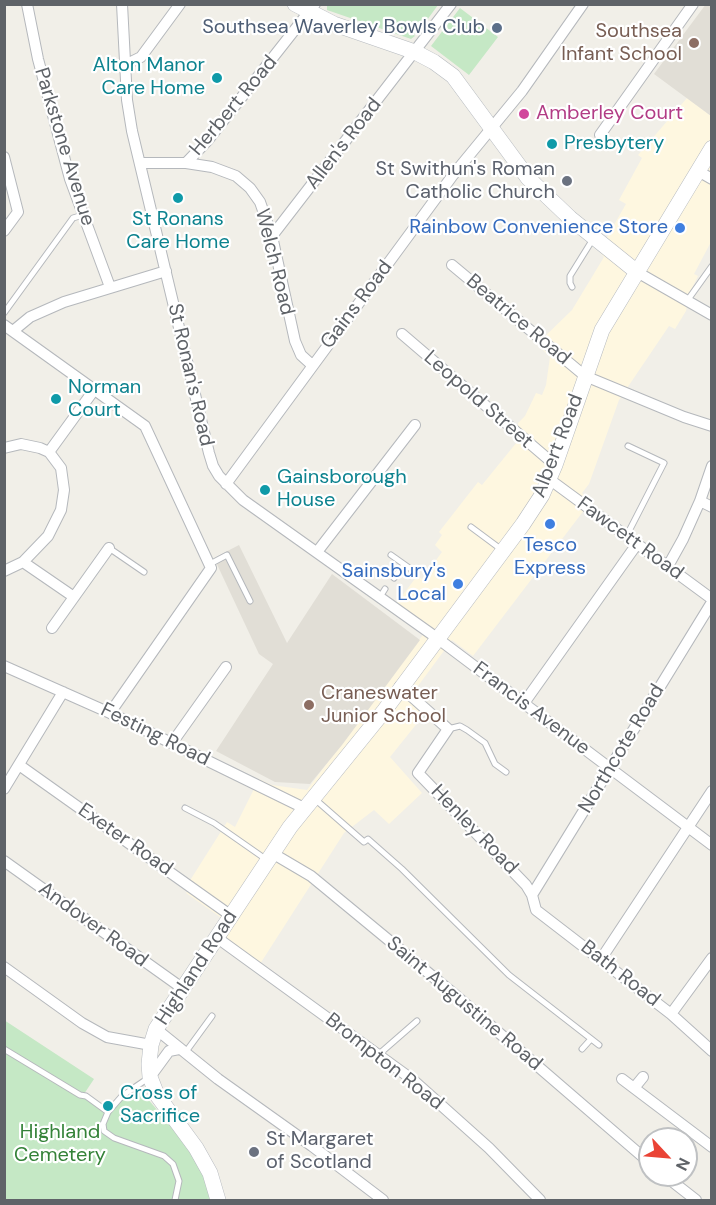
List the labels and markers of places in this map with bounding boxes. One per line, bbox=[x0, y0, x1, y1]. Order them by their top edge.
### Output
place label: Southsea Waverley Bowls Club bbox=[202, 16, 485, 40]
place label: Southsea Infant School bbox=[561, 20, 682, 67]
marker: Southsea Waverley Bowls Club bbox=[490, 21, 504, 35]
marker: Southsea Infant School bbox=[687, 36, 701, 50]
place label: Alton Manor Care Home bbox=[93, 54, 205, 101]
marker: Alton Manor Care Home bbox=[210, 71, 224, 85]
place label: Amberley Court bbox=[536, 102, 683, 126]
marker: Amberley Court bbox=[517, 107, 531, 121]
place label: Presbytery bbox=[564, 132, 664, 156]
marker: Presbytery bbox=[545, 137, 559, 151]
place label: St Swithun's Roman Catholic Church bbox=[375, 158, 555, 205]
marker: St Swithun's Roman Catholic Church bbox=[560, 174, 574, 188]
marker: St Ronans Care Home bbox=[171, 191, 185, 205]
place label: St Ronans Care Home bbox=[126, 208, 230, 255]
place label: Rainbow Convenience Store bbox=[409, 216, 668, 240]
marker: Rainbow Convenience Store bbox=[673, 221, 687, 235]
place label: Norman Court bbox=[68, 376, 141, 423]
marker: Norman Court bbox=[49, 392, 63, 406]
place label: Gainsborough House bbox=[277, 466, 407, 513]
marker: Gainsborough House bbox=[258, 483, 272, 497]
marker: Tesco Express bbox=[543, 517, 557, 531]
place label: Tesco Express bbox=[514, 534, 586, 581]
place label: Sainsbury's Local bbox=[341, 560, 446, 607]
marker: Sainsbury's Local bbox=[451, 577, 465, 591]
place label: Craneswater Junior School bbox=[321, 682, 446, 729]
marker: Craneswater Junior School bbox=[302, 698, 316, 712]
place label: Cross of Sacrifice bbox=[120, 1082, 200, 1129]
marker: Cross of Sacrifice bbox=[101, 1099, 115, 1113]
place label: St Margaret of Scotland bbox=[266, 1128, 374, 1175]
marker: St Margaret of Scotland bbox=[247, 1145, 261, 1159]

